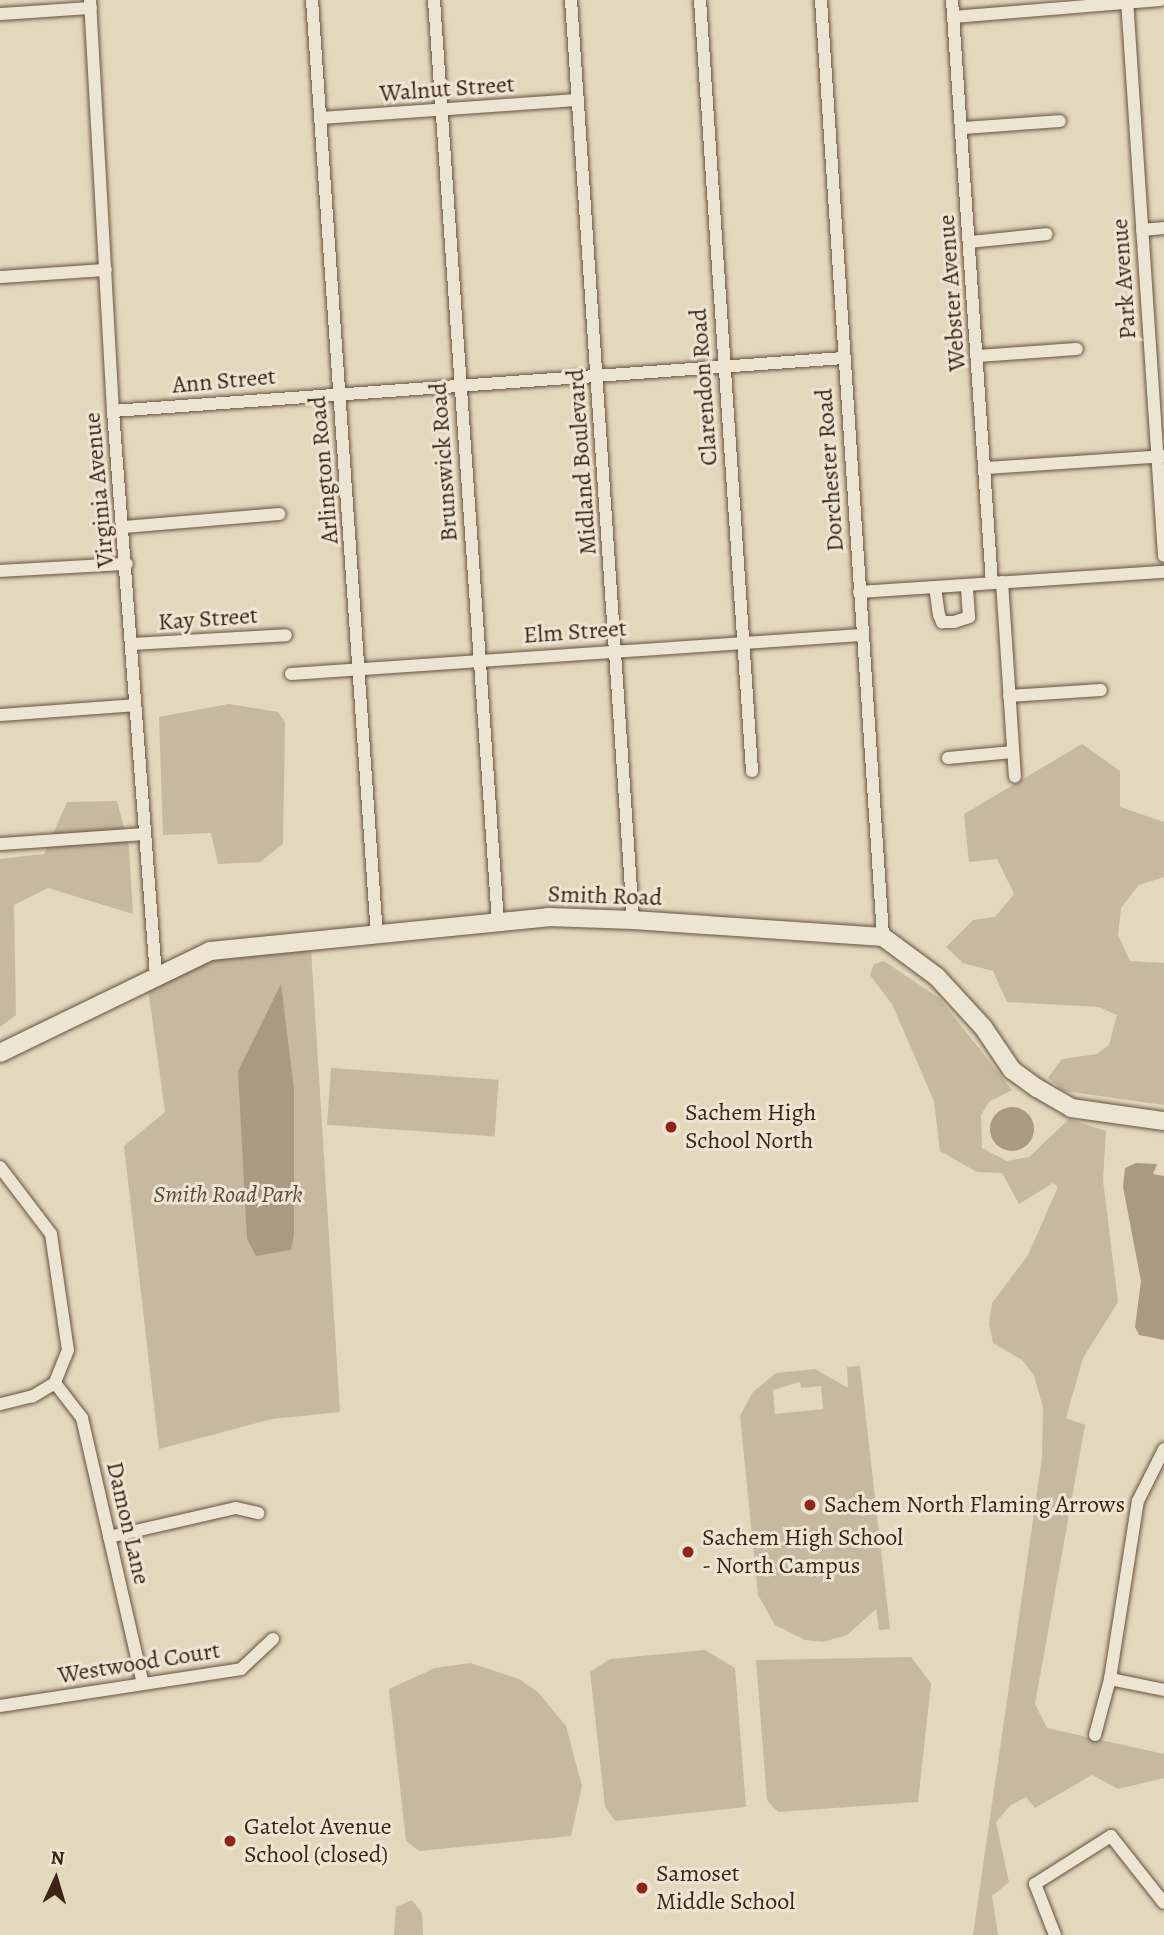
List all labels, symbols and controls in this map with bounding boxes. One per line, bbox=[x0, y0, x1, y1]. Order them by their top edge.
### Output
street label: Walnut Street bbox=[379, 70, 515, 108]
street label: Webster Avenue bbox=[932, 214, 972, 372]
street label: Park Avenue bbox=[1105, 218, 1143, 340]
street label: Clarendon Road bbox=[684, 307, 724, 467]
street label: Ann Street bbox=[171, 362, 277, 400]
street label: Midland Boulevard bbox=[561, 368, 603, 556]
street label: Brunswick Road bbox=[424, 381, 464, 543]
street label: Dorchester Road bbox=[810, 387, 850, 553]
street label: Arlington Road bbox=[303, 395, 345, 545]
street label: Virginia Avenue bbox=[78, 411, 120, 569]
street label: Kay Street bbox=[157, 601, 259, 637]
street label: Elm Street bbox=[522, 614, 628, 650]
street label: Smith Road bbox=[547, 880, 663, 912]
place label: Sachem High School North bbox=[685, 1099, 816, 1155]
marker: Sachem High School North bbox=[663, 1119, 679, 1135]
park label: Smith Road Park bbox=[153, 1181, 303, 1209]
street label: Damon Lane bbox=[100, 1459, 156, 1587]
place label: Sachem North Flaming Arrows bbox=[824, 1491, 1125, 1519]
marker: Sachem North Flaming Arrows bbox=[802, 1497, 818, 1513]
place label: Sachem High School - North Campus bbox=[702, 1524, 903, 1580]
marker: Sachem High School - North Campus bbox=[680, 1544, 696, 1560]
street label: Westwood Court bbox=[56, 1636, 222, 1690]
place label: Gatelot Avenue School (closed) bbox=[244, 1813, 392, 1869]
marker: Gatelot Avenue School (closed) bbox=[222, 1833, 238, 1849]
north arrow bbox=[21, 1844, 91, 1914]
text: N bbox=[50, 1845, 65, 1872]
place label: Samoset Middle School bbox=[656, 1860, 795, 1916]
marker: Samoset Middle School bbox=[634, 1880, 650, 1896]

